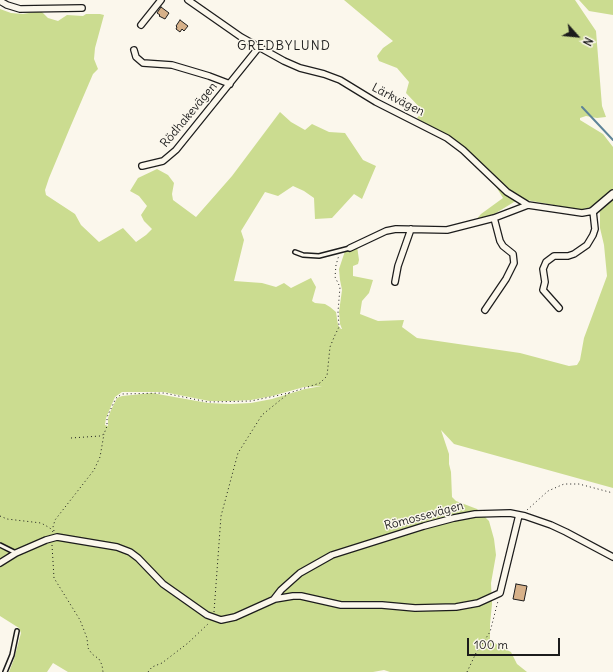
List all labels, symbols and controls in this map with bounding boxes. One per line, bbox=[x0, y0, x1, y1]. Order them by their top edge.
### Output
north arrow bbox=[557, 16, 597, 56]
text: N bbox=[580, 35, 596, 48]
district label: GREDBYLUND bbox=[237, 38, 331, 54]
street label: Rödhakevägen bbox=[158, 80, 220, 150]
street label: Lärkvägen bbox=[369, 81, 427, 119]
street label: Römossevägen bbox=[383, 498, 465, 534]
scale bar bbox=[469, 630, 562, 656]
text: 100 m bbox=[474, 637, 508, 652]

